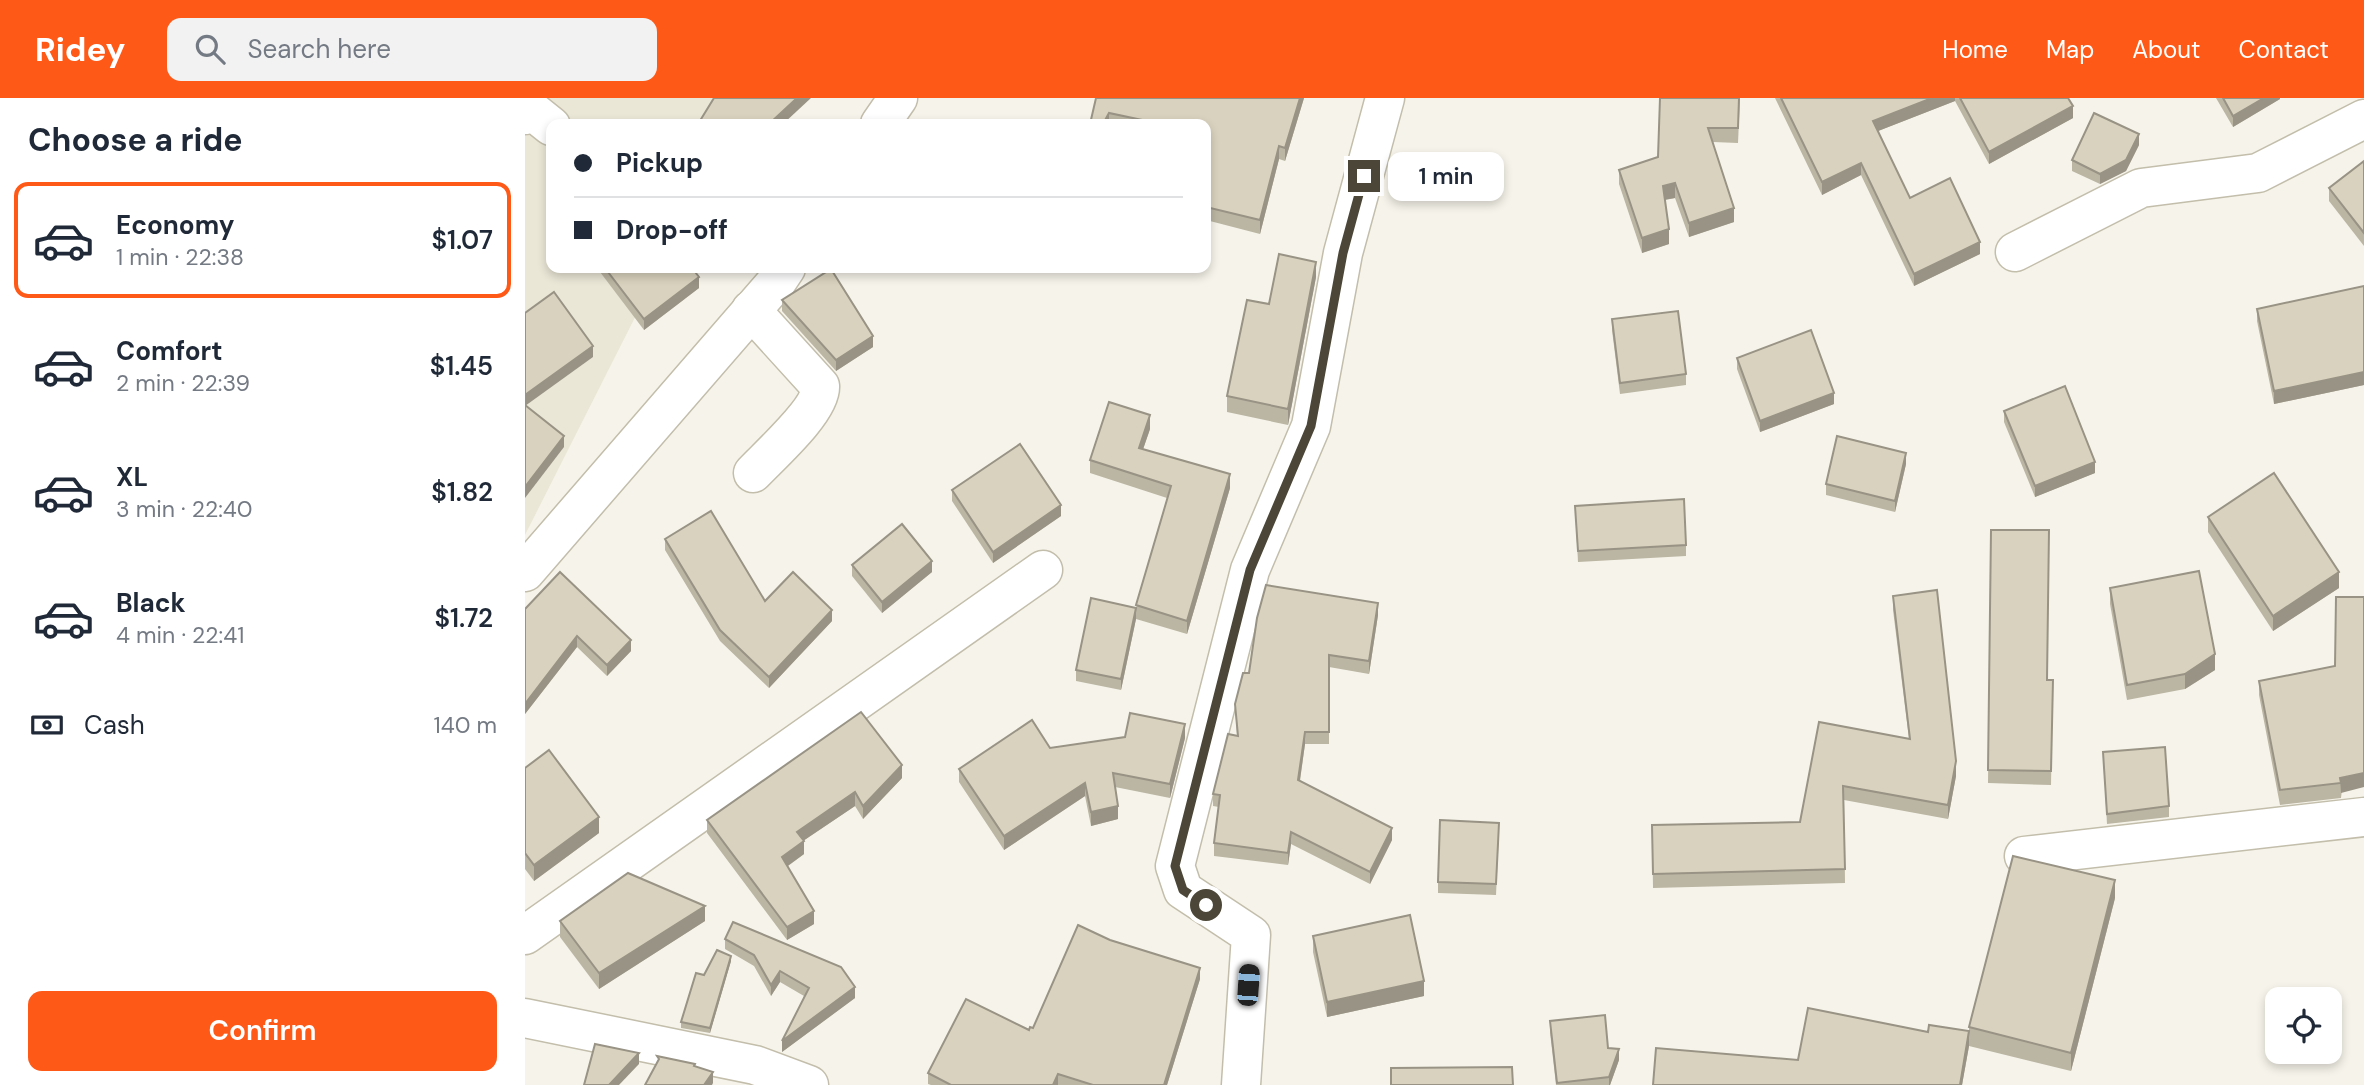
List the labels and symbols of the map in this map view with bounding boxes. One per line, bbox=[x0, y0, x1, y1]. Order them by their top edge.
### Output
callout: 1 min bbox=[1389, 152, 1504, 200]
route end bbox=[1348, 160, 1380, 192]
route start bbox=[1190, 889, 1222, 921]
car bbox=[1237, 963, 1260, 1007]

